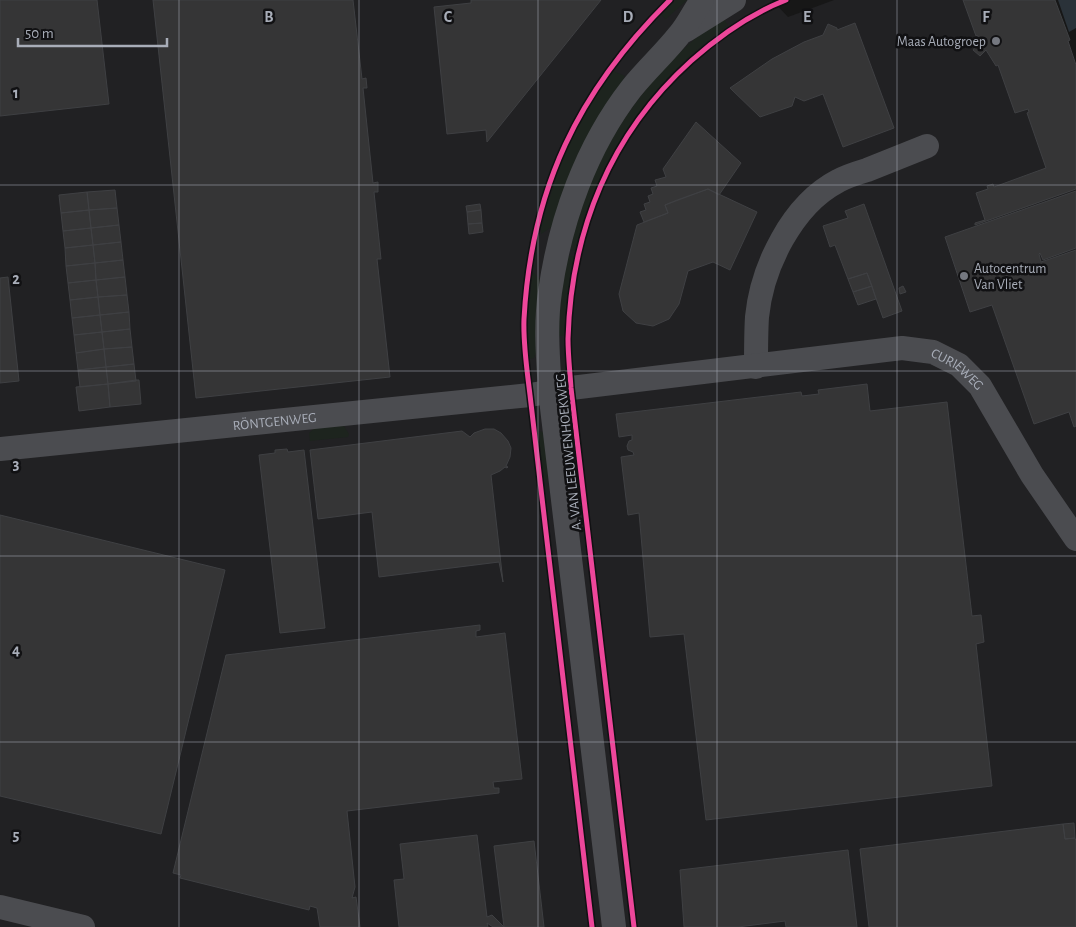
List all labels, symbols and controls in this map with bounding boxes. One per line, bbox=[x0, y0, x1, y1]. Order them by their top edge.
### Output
text: B bbox=[264, 9, 274, 25]
text: C bbox=[444, 9, 453, 25]
text: D bbox=[623, 9, 634, 25]
text: E bbox=[803, 9, 811, 25]
text: F bbox=[982, 9, 990, 25]
scale bar bbox=[18, 15, 166, 47]
text: 50 m bbox=[25, 26, 54, 41]
place label: Maas Autogroep bbox=[897, 35, 986, 49]
marker: Maas Autogroep bbox=[990, 35, 1002, 47]
text: 1 bbox=[13, 85, 19, 101]
place label: Autocentrum Van Vliet bbox=[974, 262, 1046, 292]
marker: Autocentrum Van Vliet bbox=[958, 270, 970, 282]
text: 2 bbox=[12, 271, 20, 287]
street label: CURIEWEG bbox=[929, 346, 986, 393]
street label: A. VAN LEEUWENHOEKWEG bbox=[554, 373, 584, 531]
street label: RÖNTGENWEG bbox=[232, 411, 317, 433]
text: 3 bbox=[13, 456, 20, 472]
text: 4 bbox=[12, 642, 20, 658]
text: 5 bbox=[13, 827, 20, 843]

